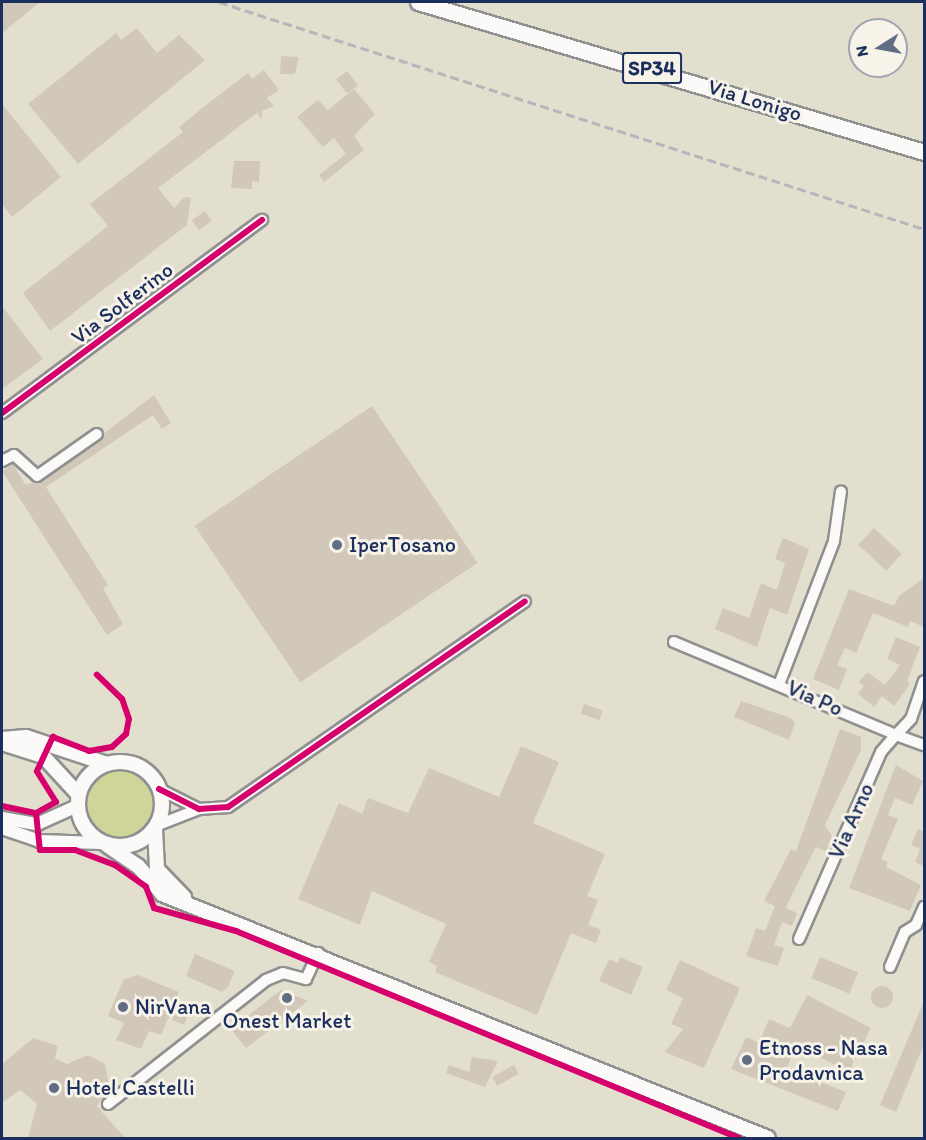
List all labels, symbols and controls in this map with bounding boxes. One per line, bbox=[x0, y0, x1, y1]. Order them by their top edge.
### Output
north arrow bbox=[848, 18, 908, 78]
text: N bbox=[851, 44, 872, 58]
road number: SP34 bbox=[622, 50, 682, 86]
street label: Via Lonigo bbox=[705, 73, 805, 127]
street label: Via Solferino bbox=[66, 256, 178, 350]
place label: IperTosano bbox=[349, 532, 456, 558]
marker: IperTosano bbox=[330, 538, 344, 552]
street label: Via Po bbox=[783, 674, 847, 722]
street label: Via Arno bbox=[823, 779, 879, 863]
marker: Onest Market bbox=[280, 991, 294, 1005]
place label: NirVana bbox=[135, 994, 211, 1020]
marker: NirVana bbox=[116, 1000, 130, 1014]
place label: Onest Market bbox=[222, 1008, 352, 1034]
place label: Etnoss - Nasa Prodavnica bbox=[759, 1034, 888, 1086]
marker: Etnoss - Nasa Prodavnica bbox=[740, 1053, 754, 1067]
place label: Hotel Castelli bbox=[66, 1075, 194, 1101]
marker: Hotel Castelli bbox=[47, 1081, 61, 1095]

